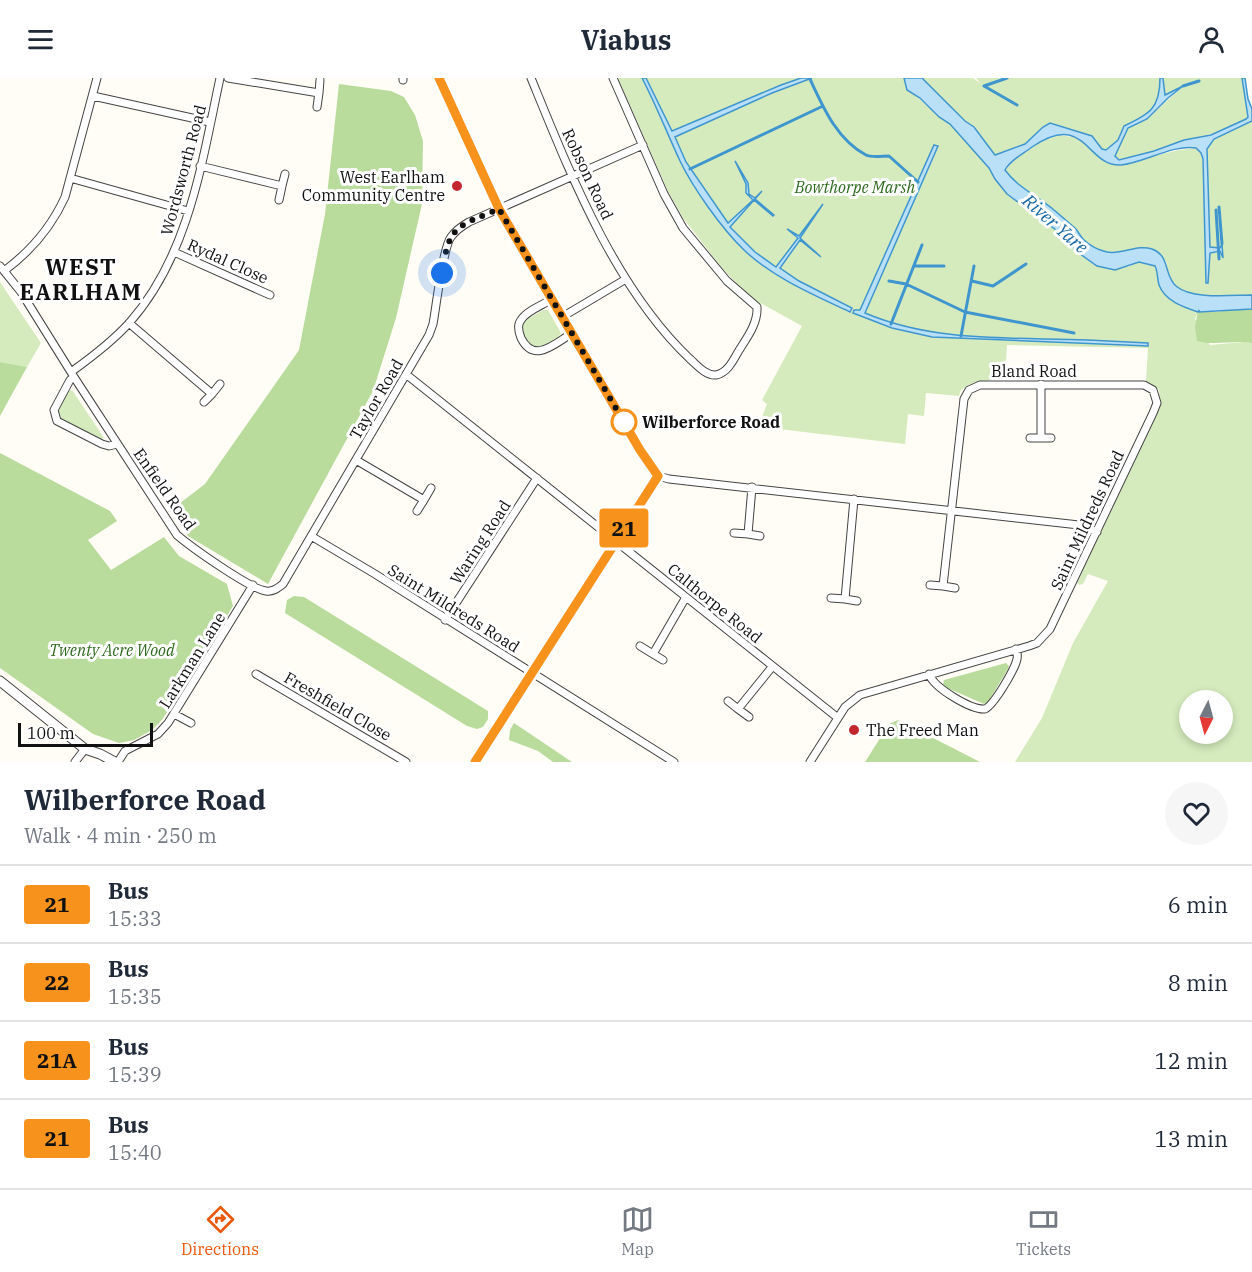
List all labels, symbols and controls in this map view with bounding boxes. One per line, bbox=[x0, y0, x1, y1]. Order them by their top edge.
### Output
text: Viabus bbox=[581, 22, 671, 57]
icon: menu bbox=[24, 23, 57, 56]
icon: person bbox=[1195, 23, 1228, 56]
street label: Wordsworth Road bbox=[156, 102, 210, 238]
street label: Robson Road bbox=[558, 125, 618, 223]
place label: West Earlham Community Centre bbox=[302, 167, 445, 205]
park label: Bowthorpe Marsh bbox=[794, 177, 915, 197]
marker: West Earlham Community Centre bbox=[450, 179, 464, 193]
water label: River Yare bbox=[1017, 188, 1093, 258]
street label: Rydal Close bbox=[184, 234, 272, 288]
district label: WEST EARLHAM bbox=[19, 252, 143, 306]
your location bbox=[427, 258, 457, 288]
street label: Taylor Road bbox=[345, 355, 407, 443]
street label: Bland Road bbox=[991, 361, 1077, 381]
marker: Wilberforce Road bbox=[611, 409, 637, 435]
place label: Wilberforce Road bbox=[642, 412, 780, 432]
street label: Enfield Road bbox=[129, 444, 201, 534]
street label: Saint Mildreds Road bbox=[1046, 447, 1128, 593]
street label: Waring Road bbox=[445, 496, 515, 588]
line badge: 21 bbox=[597, 508, 651, 548]
text: 21 bbox=[611, 514, 637, 542]
street label: Saint Mildreds Road bbox=[384, 559, 524, 657]
street label: Calthorpe Road bbox=[664, 559, 767, 647]
street label: Larkman Lane bbox=[154, 608, 230, 712]
park label: Twenty Acre Wood bbox=[49, 640, 175, 660]
street label: Freshfield Close bbox=[281, 667, 395, 745]
north arrow bbox=[1179, 690, 1233, 744]
map controls bbox=[1179, 690, 1233, 744]
scale bar bbox=[18, 720, 153, 748]
place label: The Freed Man bbox=[866, 720, 979, 740]
text: 100 m bbox=[27, 723, 75, 743]
marker: The Freed Man bbox=[847, 723, 861, 737]
text: Wilberforce Road bbox=[24, 781, 266, 818]
button: heart bbox=[1165, 782, 1228, 845]
text: Walk · 4 min · 250 m bbox=[24, 822, 217, 849]
text: Bus bbox=[108, 876, 149, 905]
text: 21 bbox=[44, 890, 70, 918]
text: 6 min bbox=[1168, 890, 1228, 919]
text: 15:33 bbox=[108, 905, 162, 932]
text: Bus bbox=[108, 954, 149, 983]
text: 22 bbox=[44, 968, 70, 996]
text: 8 min bbox=[1168, 968, 1228, 997]
text: 15:35 bbox=[108, 983, 162, 1010]
text: Bus bbox=[108, 1032, 149, 1061]
text: 21A bbox=[37, 1046, 77, 1074]
text: 12 min bbox=[1155, 1046, 1228, 1075]
text: 15:39 bbox=[108, 1061, 162, 1088]
text: Bus bbox=[108, 1110, 149, 1139]
text: 21 bbox=[44, 1124, 70, 1152]
text: 13 min bbox=[1155, 1124, 1228, 1153]
text: 15:40 bbox=[108, 1139, 162, 1166]
tab: Directions bbox=[181, 1203, 259, 1259]
tab: Map bbox=[621, 1203, 654, 1259]
tab: Tickets bbox=[1016, 1203, 1071, 1259]

